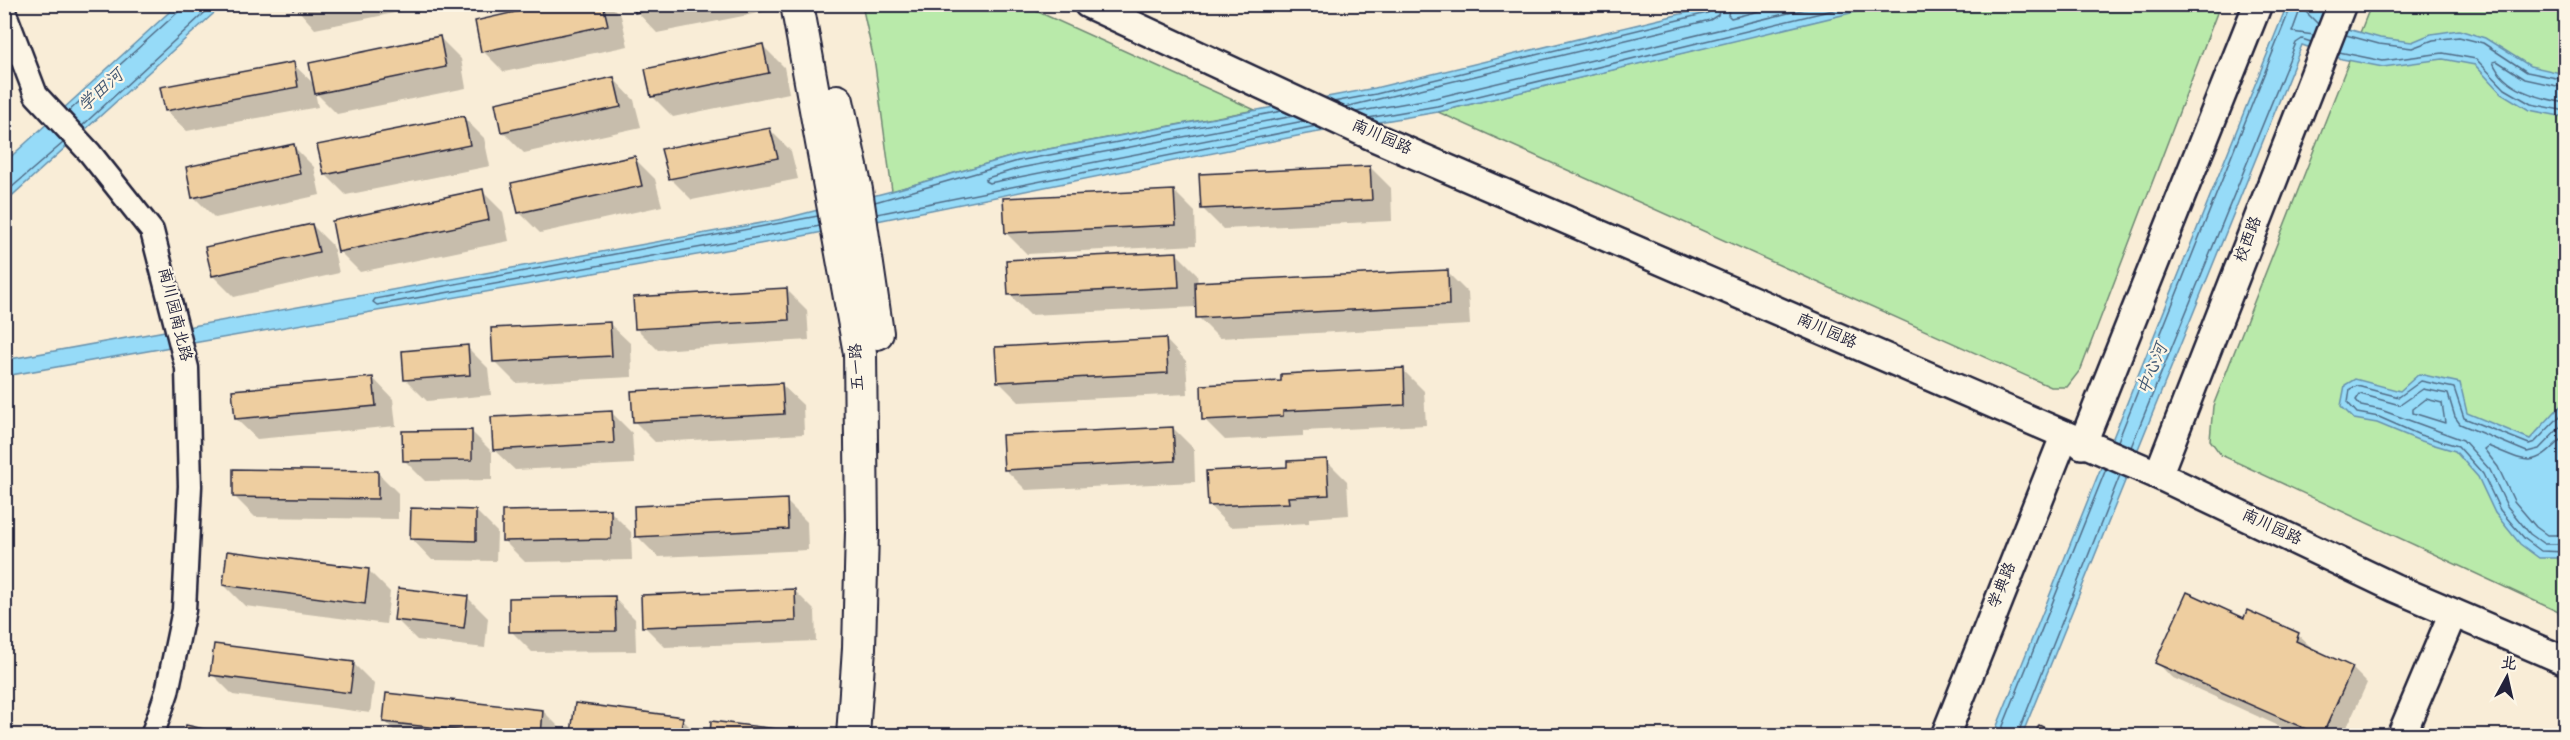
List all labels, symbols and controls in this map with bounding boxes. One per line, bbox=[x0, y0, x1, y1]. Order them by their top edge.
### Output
water label: 学田河 bbox=[74, 63, 131, 118]
street label: 南川园路 bbox=[1348, 115, 1415, 161]
street label: 校西路 bbox=[2231, 213, 2267, 266]
street label: 南川园南北路 bbox=[152, 266, 196, 364]
street label: 南川园路 bbox=[1793, 309, 1860, 355]
water label: 中心河 bbox=[2133, 338, 2175, 399]
street label: 五一路 bbox=[846, 343, 870, 392]
street label: 南川园路 bbox=[2238, 505, 2305, 551]
street label: 学典路 bbox=[1984, 559, 2022, 612]
north arrow bbox=[2477, 647, 2537, 707]
text: 北 bbox=[2499, 654, 2518, 676]

